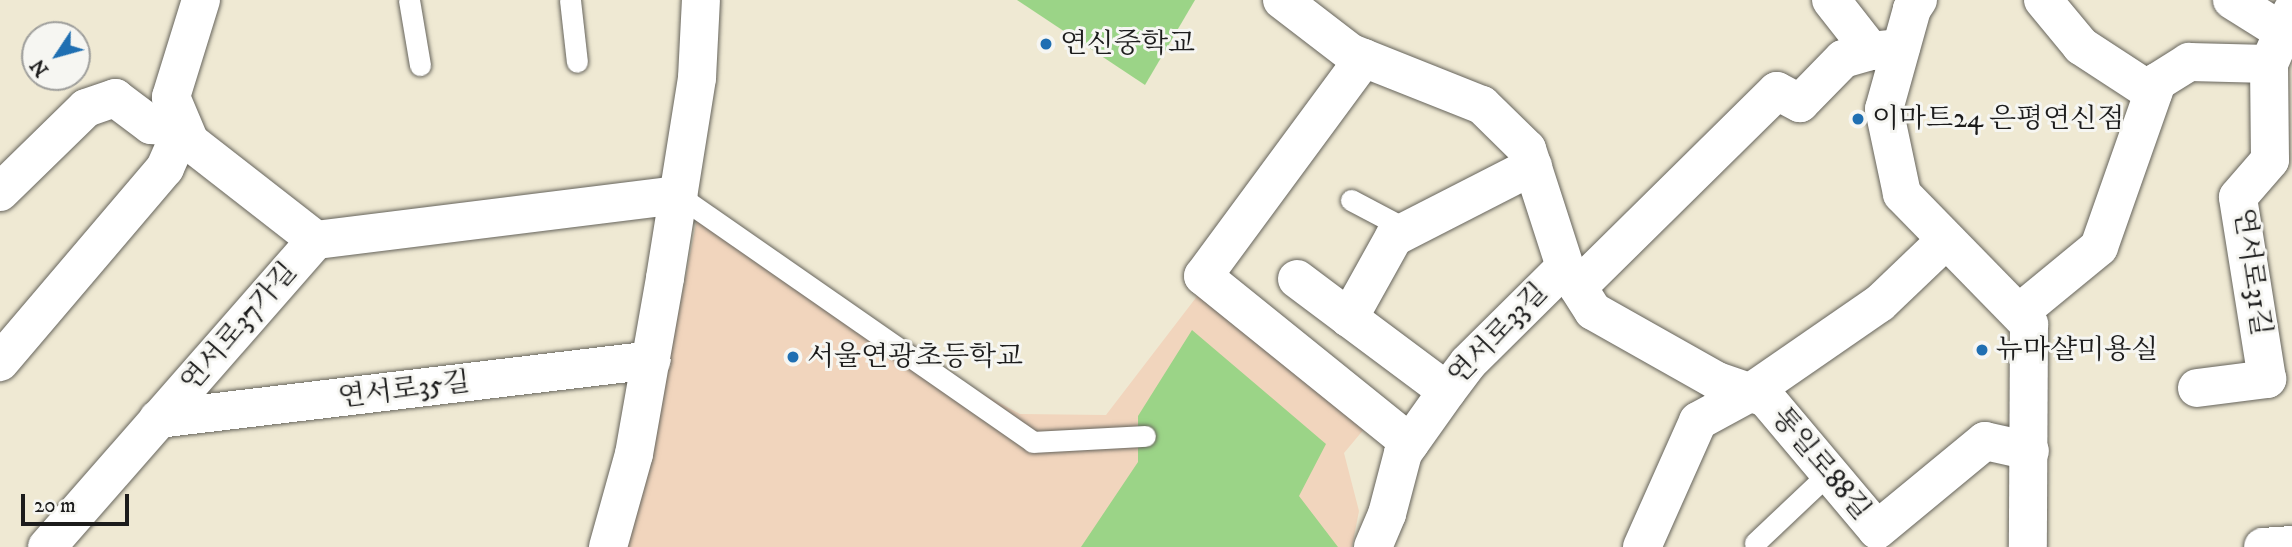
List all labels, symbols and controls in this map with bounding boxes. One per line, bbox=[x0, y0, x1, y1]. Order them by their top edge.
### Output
north arrow bbox=[21, 21, 91, 91]
place label: 연신중학교 bbox=[1060, 27, 1195, 61]
marker: 연신중학교 bbox=[1038, 36, 1054, 52]
text: N bbox=[26, 54, 54, 81]
place label: 이마트24 은평연신점 bbox=[1872, 102, 2124, 136]
marker: 이마트24 은평연신점 bbox=[1850, 111, 1866, 127]
street label: 연서로31길 bbox=[2226, 206, 2278, 338]
street label: 연서로37가길 bbox=[174, 255, 304, 399]
street label: 연서로33길 bbox=[1441, 276, 1555, 392]
place label: 뉴마샬미용실 bbox=[1996, 333, 2158, 367]
place label: 서울연광초등학교 bbox=[807, 340, 1023, 374]
marker: 뉴마샬미용실 bbox=[1974, 342, 1990, 358]
marker: 서울연광초등학교 bbox=[785, 349, 801, 365]
street label: 연서로35길 bbox=[336, 365, 472, 415]
street label: 통일로88길 bbox=[1764, 401, 1878, 527]
scale bar bbox=[24, 480, 133, 524]
text: 20 m bbox=[34, 493, 76, 519]

